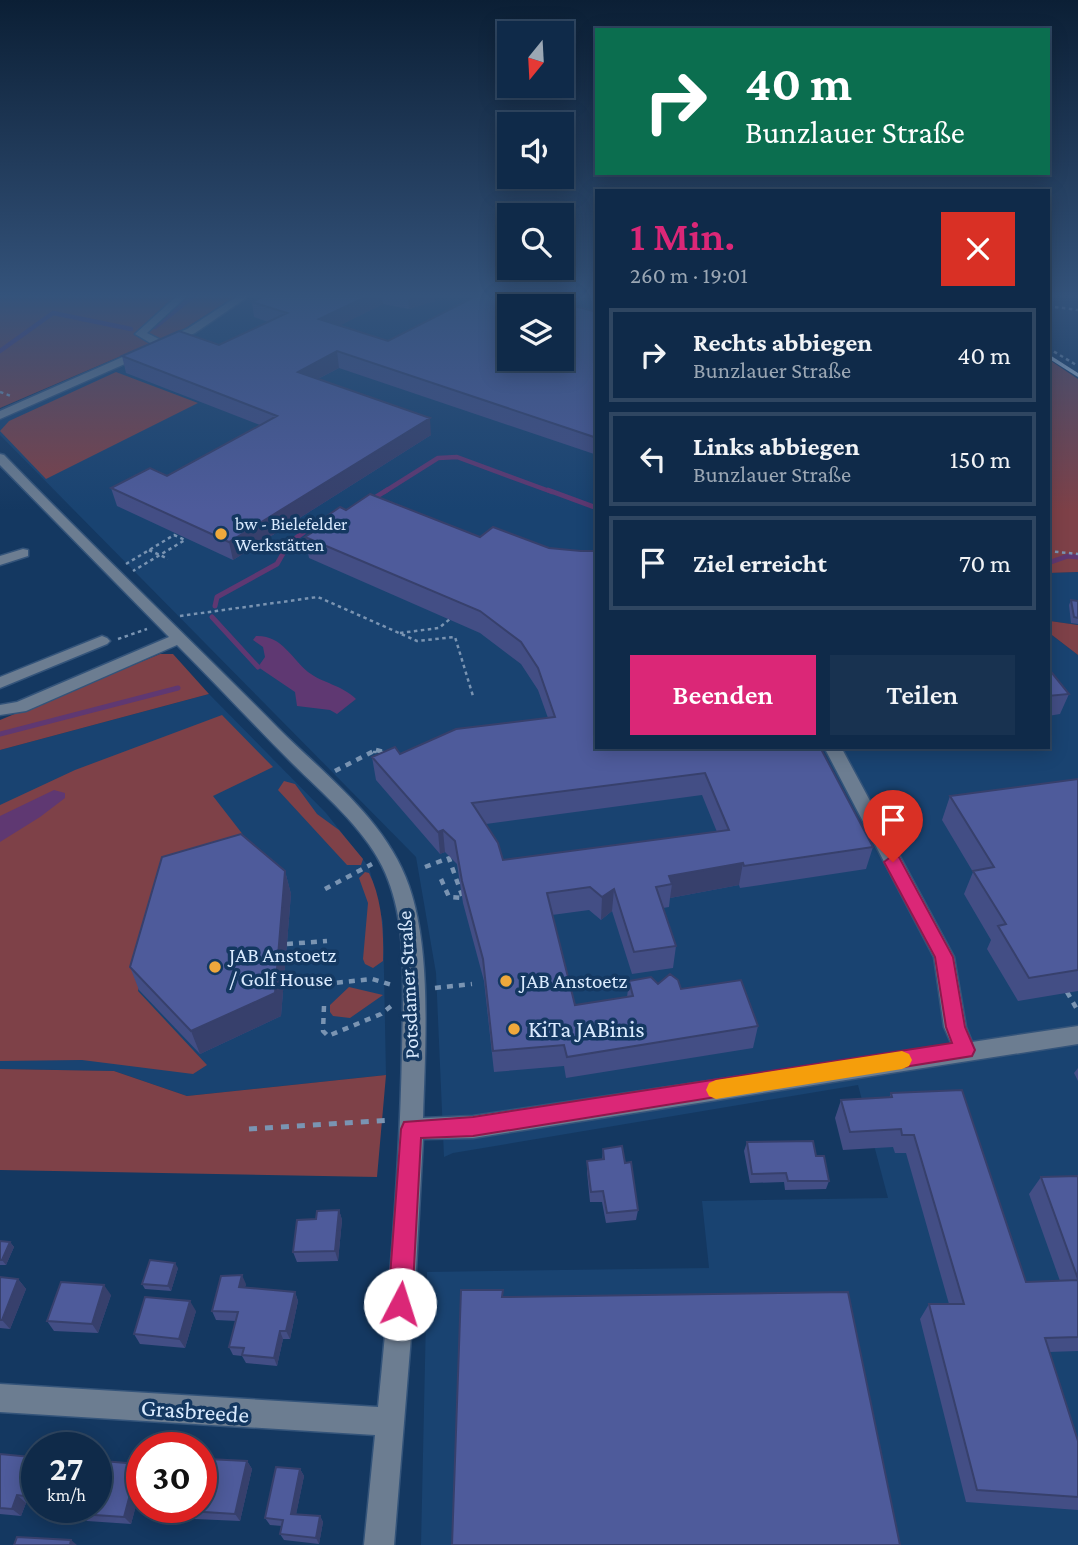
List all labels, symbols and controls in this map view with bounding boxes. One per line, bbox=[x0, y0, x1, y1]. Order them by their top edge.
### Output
north arrow bbox=[497, 21, 574, 98]
map controls bbox=[497, 21, 574, 371]
icon: right bbox=[630, 56, 721, 147]
text: 40 m bbox=[745, 56, 852, 111]
button: sound bbox=[497, 112, 574, 189]
text: Bunzlauer Straße bbox=[745, 114, 965, 150]
button: search bbox=[497, 203, 574, 280]
text: 1 Min. bbox=[630, 212, 735, 259]
button: close bbox=[941, 212, 1015, 286]
text: 260 m · 19:01 bbox=[630, 262, 748, 288]
button: layers bbox=[497, 294, 574, 371]
text: Rechts abbiegen bbox=[693, 328, 872, 357]
icon: right bbox=[634, 336, 672, 374]
text: 40 m bbox=[957, 341, 1011, 370]
text: Bunzlauer Straße bbox=[693, 357, 851, 383]
text: Links abbiegen bbox=[693, 432, 860, 461]
icon: left bbox=[634, 440, 672, 478]
text: 150 m bbox=[950, 445, 1011, 474]
text: Bunzlauer Straße bbox=[693, 461, 851, 487]
place label: bw - Bielefelder Werkstätten bbox=[235, 514, 348, 555]
marker: bw - Bielefelder Werkstätten bbox=[213, 526, 229, 542]
icon: arrive bbox=[634, 544, 672, 582]
text: Ziel erreicht bbox=[693, 549, 827, 578]
text: 70 m bbox=[959, 549, 1011, 578]
button: Beenden bbox=[630, 655, 816, 735]
button: Teilen bbox=[830, 655, 1015, 735]
pin bbox=[863, 790, 923, 862]
icon: arrive bbox=[874, 801, 912, 839]
street label: Potsdamer Straße bbox=[392, 910, 424, 1060]
place label: JAB Anstoetz / Golf House bbox=[227, 943, 336, 991]
marker: JAB Anstoetz / Golf House bbox=[207, 959, 223, 975]
place label: JAB Anstoetz bbox=[518, 969, 627, 993]
marker: JAB Anstoetz bbox=[498, 973, 514, 989]
place label: KiTa JABinis bbox=[528, 1015, 645, 1042]
marker: KiTa JABinis bbox=[506, 1021, 522, 1037]
position arrow bbox=[363, 1267, 437, 1341]
street label: Grasbreede bbox=[140, 1393, 250, 1428]
speed limit sign: 30 bbox=[126, 1432, 217, 1523]
text: 27 bbox=[50, 1449, 83, 1488]
text: km/h bbox=[47, 1485, 86, 1505]

